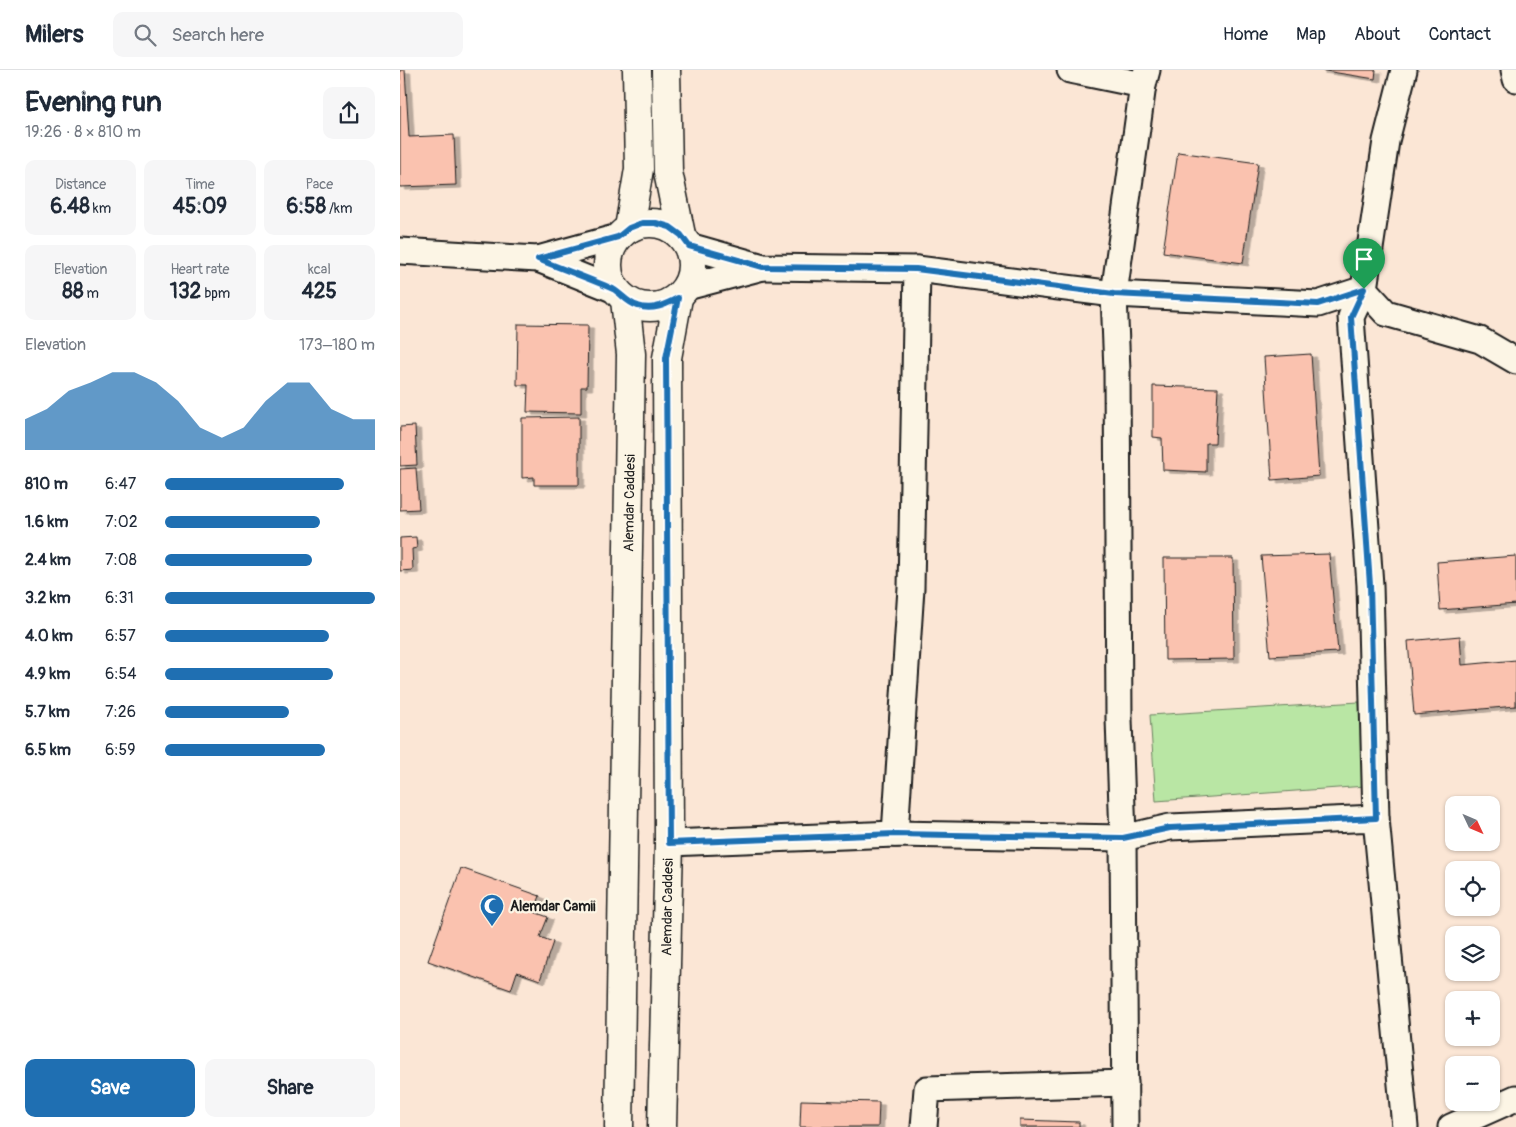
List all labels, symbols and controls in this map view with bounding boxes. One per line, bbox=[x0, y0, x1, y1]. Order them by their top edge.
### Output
search box bbox=[113, 12, 463, 57]
text: Milers bbox=[25, 20, 83, 49]
icon: search bbox=[131, 21, 159, 49]
text: Search here bbox=[171, 23, 264, 47]
text: Home bbox=[1223, 23, 1268, 46]
text: Map bbox=[1296, 23, 1326, 46]
text: About bbox=[1354, 23, 1400, 46]
text: Contact bbox=[1428, 23, 1491, 46]
text: Evening run bbox=[25, 85, 162, 120]
button: share bbox=[323, 87, 375, 139]
text: 19:26 · 8 × 810 m bbox=[25, 122, 141, 142]
text: Distance bbox=[55, 176, 106, 193]
text: Time bbox=[185, 176, 215, 193]
text: Pace bbox=[305, 176, 333, 193]
text: 6.48 bbox=[50, 193, 90, 220]
text: 45:09 bbox=[173, 193, 227, 220]
text: 6:58 bbox=[286, 193, 326, 220]
text: km bbox=[90, 200, 111, 217]
text: /km bbox=[326, 200, 352, 217]
pin bbox=[1343, 238, 1385, 289]
icon: arrive bbox=[1350, 245, 1378, 273]
text: Elevation bbox=[54, 261, 107, 278]
text: Heart rate bbox=[170, 261, 230, 278]
text: kcal bbox=[308, 261, 331, 278]
text: 88 bbox=[62, 278, 84, 305]
text: 132 bbox=[170, 278, 201, 305]
text: 425 bbox=[302, 278, 337, 305]
text: m bbox=[84, 285, 99, 302]
text: bpm bbox=[201, 285, 230, 302]
text: Elevation bbox=[25, 335, 86, 355]
text: 173–180 m bbox=[299, 335, 375, 355]
street label: Alemdar Caddesi bbox=[620, 454, 639, 552]
text: 810 m bbox=[25, 474, 68, 494]
text: 6:47 bbox=[105, 474, 136, 494]
text: 1.6 km bbox=[25, 512, 68, 532]
text: 7:02 bbox=[105, 512, 138, 532]
text: 2.4 km bbox=[25, 550, 71, 570]
text: 7:08 bbox=[105, 550, 137, 570]
text: 3.2 km bbox=[25, 588, 71, 608]
text: 6:31 bbox=[105, 588, 134, 608]
text: 4.0 km bbox=[25, 626, 73, 646]
text: 6:57 bbox=[105, 626, 136, 646]
text: 4.9 km bbox=[25, 664, 70, 684]
text: 6:54 bbox=[105, 664, 137, 684]
text: 5.7 km bbox=[25, 702, 70, 722]
text: 7:26 bbox=[105, 702, 136, 722]
text: 6.5 km bbox=[25, 740, 71, 760]
text: 6:59 bbox=[105, 740, 136, 760]
north arrow bbox=[1445, 796, 1500, 851]
map controls bbox=[1445, 796, 1500, 1111]
street label: Alemdar Caddesi bbox=[658, 858, 677, 956]
button: locate bbox=[1445, 861, 1500, 916]
mosque icon: Alemdar Camii bbox=[479, 893, 505, 927]
place label: Alemdar Camii bbox=[510, 898, 596, 915]
button: layers bbox=[1445, 926, 1500, 981]
button: + bbox=[1445, 991, 1500, 1046]
button: − bbox=[1445, 1056, 1500, 1111]
button: Save bbox=[25, 1059, 195, 1117]
button: Share bbox=[205, 1059, 375, 1117]

